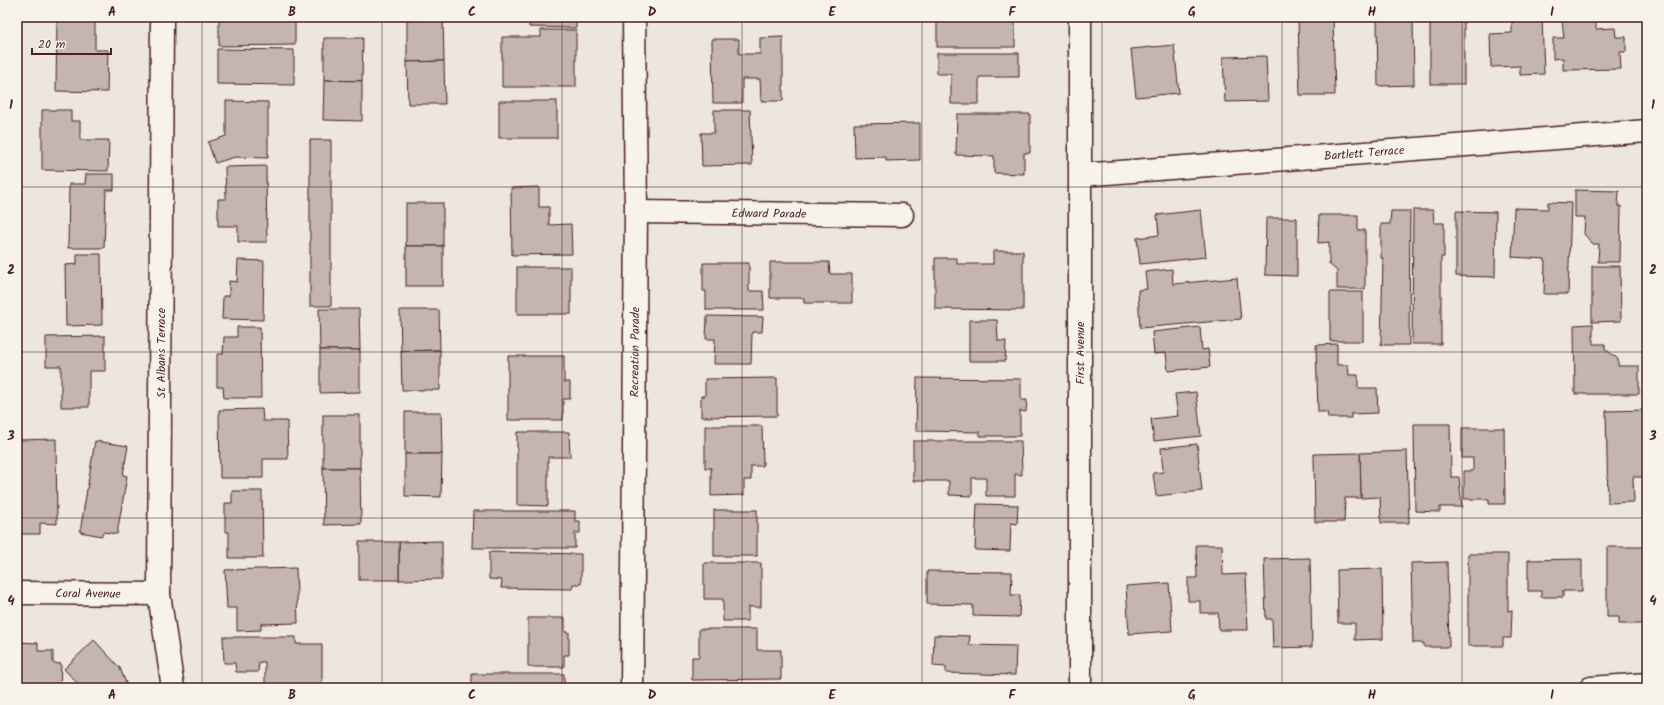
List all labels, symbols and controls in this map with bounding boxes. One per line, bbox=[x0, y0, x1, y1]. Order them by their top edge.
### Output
text: A bbox=[108, 2, 116, 23]
text: B bbox=[288, 2, 296, 23]
text: C bbox=[468, 2, 476, 23]
text: D bbox=[648, 2, 657, 23]
text: E bbox=[828, 2, 836, 23]
text: F bbox=[1008, 2, 1016, 23]
text: G bbox=[1188, 2, 1196, 23]
text: H bbox=[1368, 2, 1377, 23]
text: I bbox=[1550, 2, 1554, 23]
scale bar bbox=[32, 30, 111, 56]
text: 20 m bbox=[38, 35, 66, 54]
text: 1 bbox=[9, 95, 13, 116]
text: 1 bbox=[1651, 95, 1655, 116]
street label: Bartlett Terrace bbox=[1323, 140, 1406, 166]
street label: Edward Parade bbox=[732, 204, 807, 223]
text: 2 bbox=[7, 260, 15, 281]
text: 2 bbox=[1649, 260, 1657, 281]
street label: Recreation Parade bbox=[625, 306, 645, 397]
street label: St Albans Terrace bbox=[152, 307, 171, 398]
street label: First Avenue bbox=[1071, 321, 1090, 385]
text: 3 bbox=[6, 426, 15, 447]
text: 3 bbox=[1648, 426, 1657, 447]
street label: Coral Avenue bbox=[55, 584, 121, 603]
text: 4 bbox=[7, 591, 15, 612]
text: 4 bbox=[1649, 591, 1657, 612]
text: A bbox=[108, 685, 116, 705]
text: B bbox=[288, 685, 296, 705]
text: C bbox=[468, 685, 476, 705]
text: D bbox=[648, 685, 657, 705]
text: E bbox=[828, 685, 836, 705]
text: F bbox=[1008, 685, 1016, 705]
text: G bbox=[1188, 685, 1196, 705]
text: H bbox=[1368, 685, 1377, 705]
text: I bbox=[1550, 685, 1554, 705]

